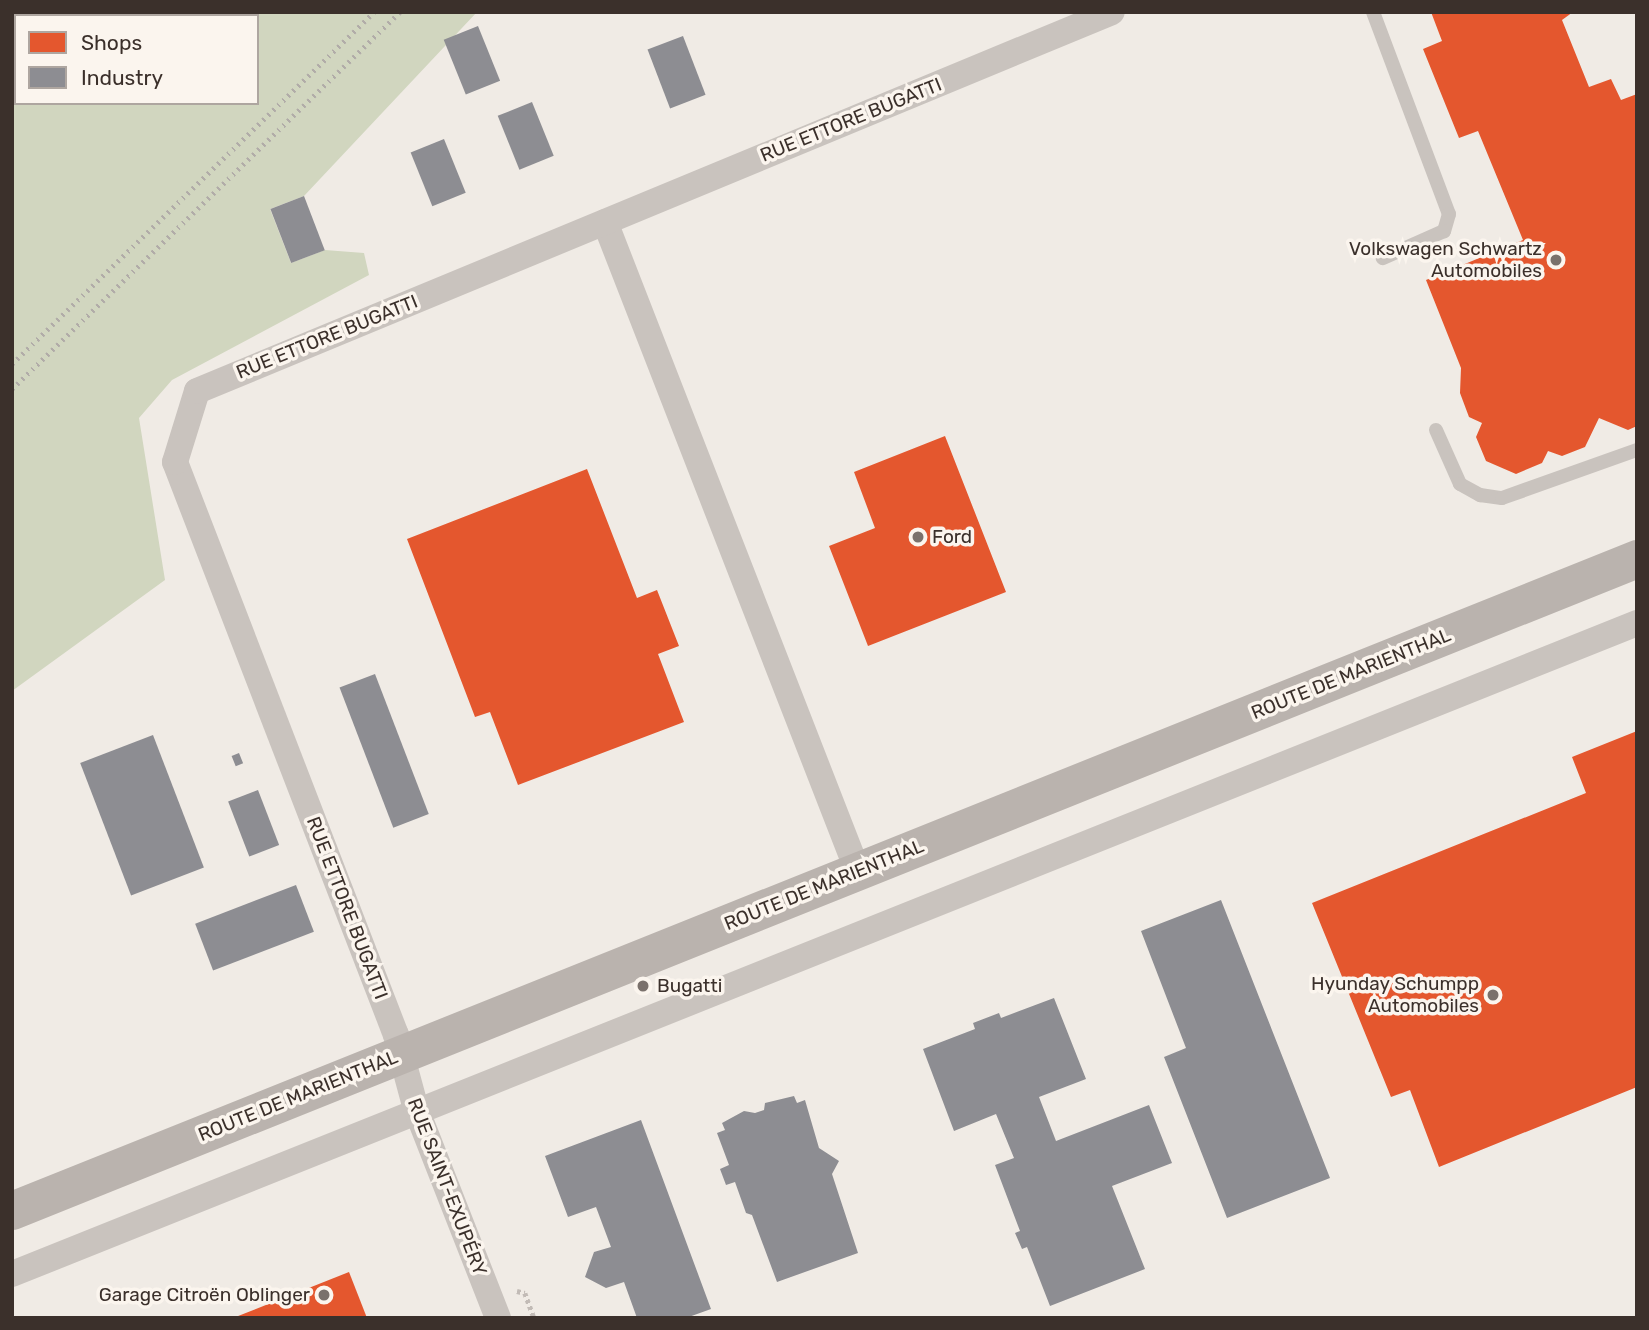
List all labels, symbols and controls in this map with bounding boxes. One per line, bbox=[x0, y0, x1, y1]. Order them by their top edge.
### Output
legend bbox=[14, 14, 259, 105]
text: Shops bbox=[81, 30, 142, 55]
text: Industry bbox=[81, 65, 163, 90]
street label: RUE ETTORE BUGATTI bbox=[757, 73, 945, 167]
place label: Volkswagen Schwartz Automobiles bbox=[1349, 238, 1542, 282]
marker: Volkswagen Schwartz Automobiles bbox=[1548, 252, 1564, 268]
street label: RUE ETTORE BUGATTI bbox=[233, 290, 421, 384]
place label: Ford bbox=[932, 526, 972, 548]
marker: Ford bbox=[910, 529, 926, 545]
street label: ROUTE DE MARIENTHAL bbox=[1248, 623, 1454, 725]
street label: RUE ETTORE BUGATTI bbox=[302, 813, 392, 1003]
street label: ROUTE DE MARIENTHAL bbox=[721, 834, 927, 936]
place label: Hyunday Schumpp Automobiles bbox=[1310, 973, 1479, 1017]
place label: Bugatti bbox=[657, 975, 722, 997]
marker: Bugatti bbox=[635, 978, 651, 994]
marker: Hyunday Schumpp Automobiles bbox=[1485, 987, 1501, 1003]
street label: ROUTE DE MARIENTHAL bbox=[195, 1045, 401, 1147]
street label: RUE SAINT-EXUPÉRY bbox=[403, 1095, 491, 1279]
place label: Garage Citroën Oblinger bbox=[99, 1284, 310, 1306]
marker: Garage Citroën Oblinger bbox=[316, 1287, 332, 1303]

